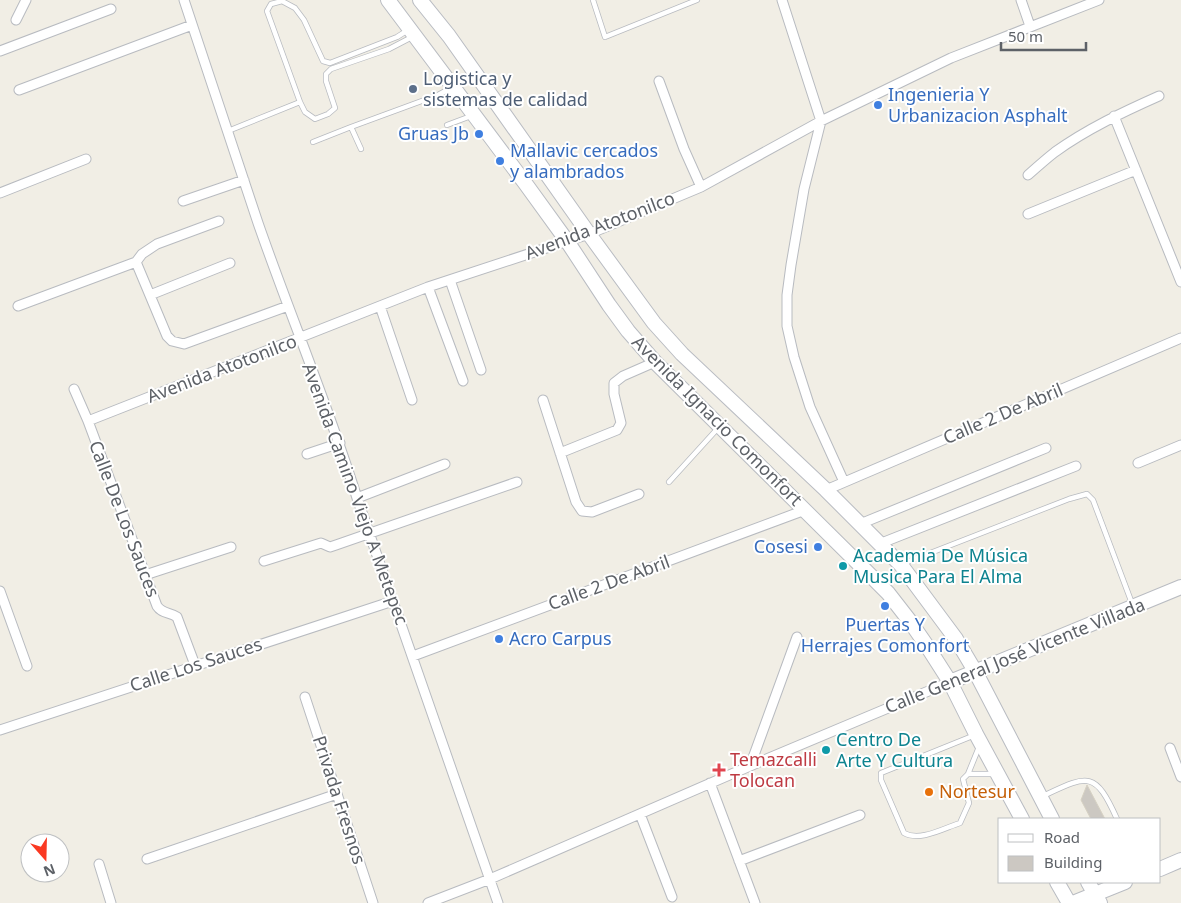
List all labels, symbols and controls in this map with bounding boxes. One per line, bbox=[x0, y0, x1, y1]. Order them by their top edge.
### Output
scale bar bbox=[1001, 20, 1086, 52]
text: 50 m bbox=[1008, 26, 1043, 46]
place label: Logistica y sistemas de calidad bbox=[423, 66, 588, 111]
place label: Ingenieria Y Urbanizacion Asphalt bbox=[888, 82, 1068, 127]
marker: Logistica y sistemas de calidad bbox=[407, 83, 419, 95]
marker: Ingenieria Y Urbanizacion Asphalt bbox=[872, 99, 884, 111]
place label: Gruas Jb bbox=[398, 121, 469, 145]
marker: Gruas Jb bbox=[473, 128, 485, 140]
place label: Mallavic cercados y alambrados bbox=[510, 138, 658, 183]
marker: Mallavic cercados y alambrados bbox=[494, 155, 506, 167]
street label: Avenida Atotonilco bbox=[521, 185, 678, 265]
street label: Avenida Atotonilco bbox=[143, 328, 300, 408]
street label: Avenida Ignacio Comonfort bbox=[627, 330, 808, 511]
street label: Avenida Camino Viejo A Metepec bbox=[297, 359, 415, 628]
street label: Calle 2 De Abril bbox=[939, 377, 1066, 449]
street label: Calle De Los Sauces bbox=[84, 437, 166, 600]
place label: Cosesi bbox=[754, 534, 808, 558]
marker: Cosesi bbox=[812, 541, 824, 553]
place label: Academia De Música Musica Para El Alma bbox=[853, 543, 1028, 588]
street label: Calle 2 De Abril bbox=[544, 549, 673, 615]
marker: Academia De Música Musica Para El Alma bbox=[837, 560, 849, 572]
street label: Calle General José Vicente Villada bbox=[881, 592, 1148, 718]
marker: Puertas Y Herrajes Comonfort bbox=[879, 600, 891, 612]
place label: Puertas Y Herrajes Comonfort bbox=[801, 612, 970, 657]
place label: Acro Carpus bbox=[509, 626, 612, 650]
street label: Calle Los Sauces bbox=[126, 631, 265, 697]
marker: Acro Carpus bbox=[493, 633, 505, 645]
place label: Centro De Arte Y Cultura bbox=[836, 727, 953, 772]
street label: Privada Fresnos bbox=[308, 732, 372, 867]
marker: Centro De Arte Y Cultura bbox=[820, 744, 832, 756]
place label: Temazcalli Tolocan bbox=[730, 747, 817, 792]
marker: Temazcalli Tolocan bbox=[712, 763, 726, 777]
place label: Nortesur bbox=[939, 779, 1015, 803]
marker: Nortesur bbox=[923, 786, 935, 798]
legend bbox=[998, 818, 1161, 883]
text: Road bbox=[1044, 827, 1080, 847]
north arrow bbox=[20, 833, 70, 883]
text: Building bbox=[1044, 852, 1102, 872]
text: N bbox=[41, 860, 58, 882]

